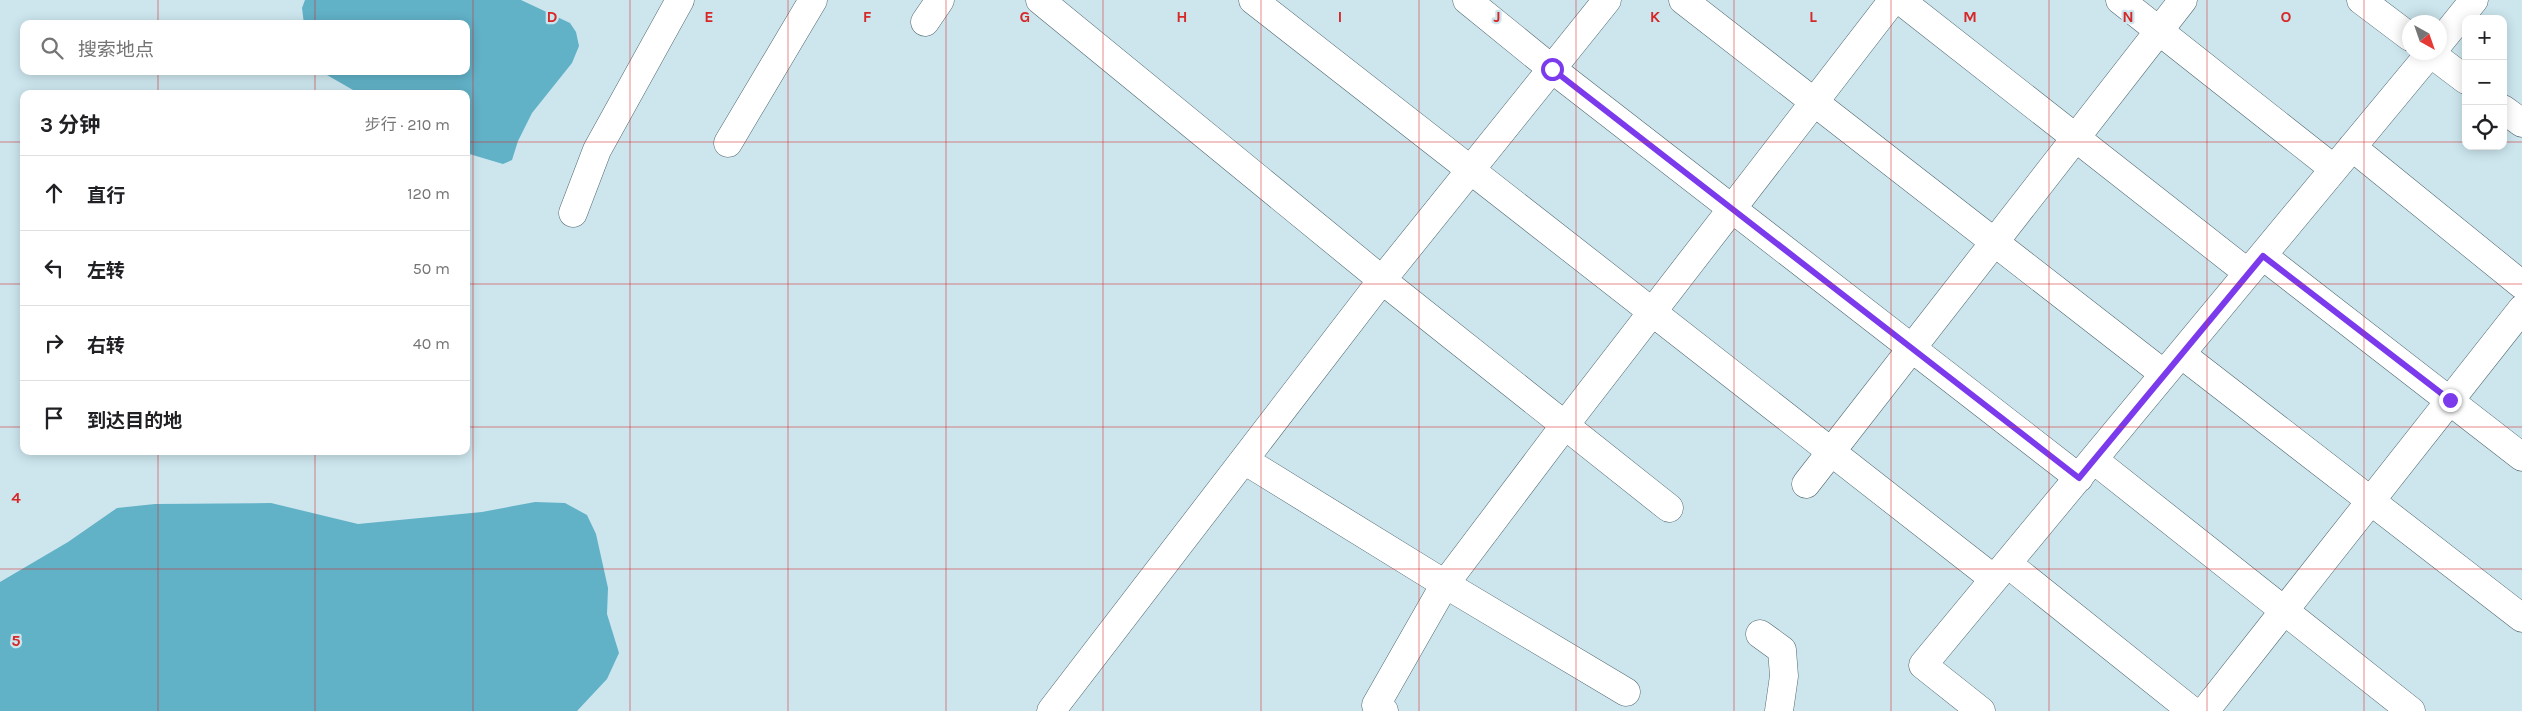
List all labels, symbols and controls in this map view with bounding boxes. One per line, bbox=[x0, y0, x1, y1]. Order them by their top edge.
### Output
text: D bbox=[547, 7, 558, 26]
text: E bbox=[704, 7, 714, 26]
text: F bbox=[863, 7, 872, 26]
text: G bbox=[1020, 7, 1030, 26]
text: H bbox=[1176, 7, 1188, 26]
text: I bbox=[1338, 7, 1342, 26]
text: J bbox=[1493, 7, 1501, 26]
text: K bbox=[1650, 7, 1661, 26]
text: L bbox=[1809, 7, 1817, 26]
text: M bbox=[1963, 7, 1977, 26]
text: N bbox=[2122, 7, 2134, 26]
text: O bbox=[2281, 7, 2292, 26]
north arrow bbox=[2402, 15, 2447, 60]
map controls bbox=[2462, 15, 2507, 150]
button: + bbox=[2462, 15, 2507, 60]
search box bbox=[20, 20, 470, 75]
icon: search bbox=[38, 34, 66, 62]
text: 搜索地点 bbox=[78, 39, 154, 61]
route start bbox=[1541, 58, 1564, 81]
button: − bbox=[2462, 60, 2507, 105]
button: locate bbox=[2462, 105, 2507, 150]
text: 3 分钟 bbox=[40, 113, 100, 137]
text: 步行 · 210 m bbox=[365, 115, 450, 134]
icon: ahead bbox=[40, 179, 68, 207]
text: 120 m bbox=[407, 184, 450, 203]
text: 直行 bbox=[87, 185, 125, 207]
icon: left bbox=[40, 254, 68, 282]
text: 50 m bbox=[413, 259, 450, 278]
text: 左转 bbox=[87, 260, 125, 282]
icon: right bbox=[40, 329, 68, 357]
text: 40 m bbox=[413, 334, 450, 353]
text: 右转 bbox=[87, 335, 125, 357]
route end bbox=[2439, 389, 2462, 412]
icon: arrive bbox=[40, 404, 68, 432]
text: 到达目的地 bbox=[87, 410, 182, 432]
text: 4 bbox=[11, 488, 21, 507]
text: 5 bbox=[11, 631, 21, 650]

